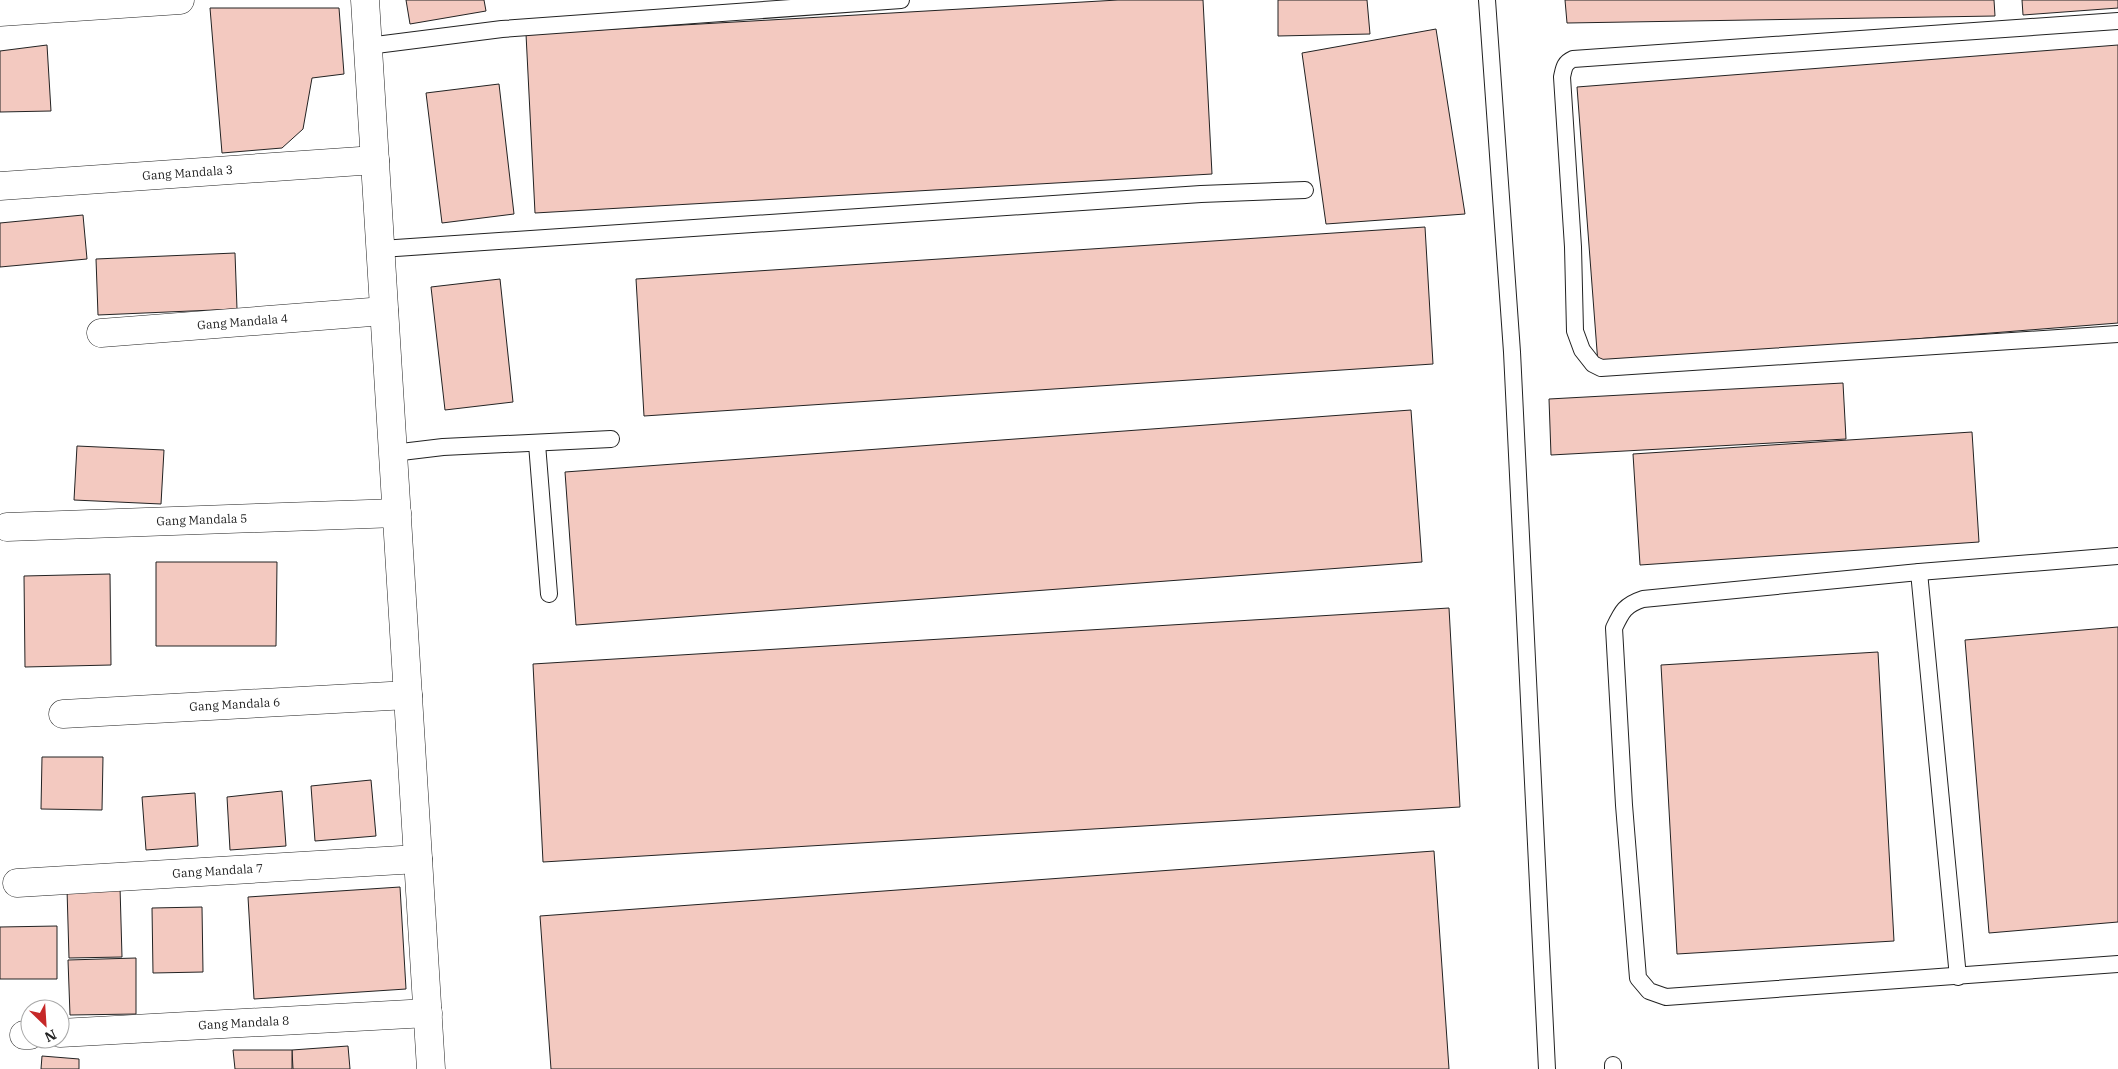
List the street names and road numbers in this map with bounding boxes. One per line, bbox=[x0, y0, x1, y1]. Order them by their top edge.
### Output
street label: Gang Mandala 3 bbox=[142, 162, 233, 183]
street label: Gang Mandala 4 bbox=[197, 310, 289, 333]
street label: Gang Mandala 5 bbox=[156, 510, 248, 529]
street label: Gang Mandala 6 bbox=[189, 694, 281, 714]
street label: Gang Mandala 7 bbox=[172, 860, 264, 881]
street label: Gang Mandala 8 bbox=[198, 1013, 290, 1032]

